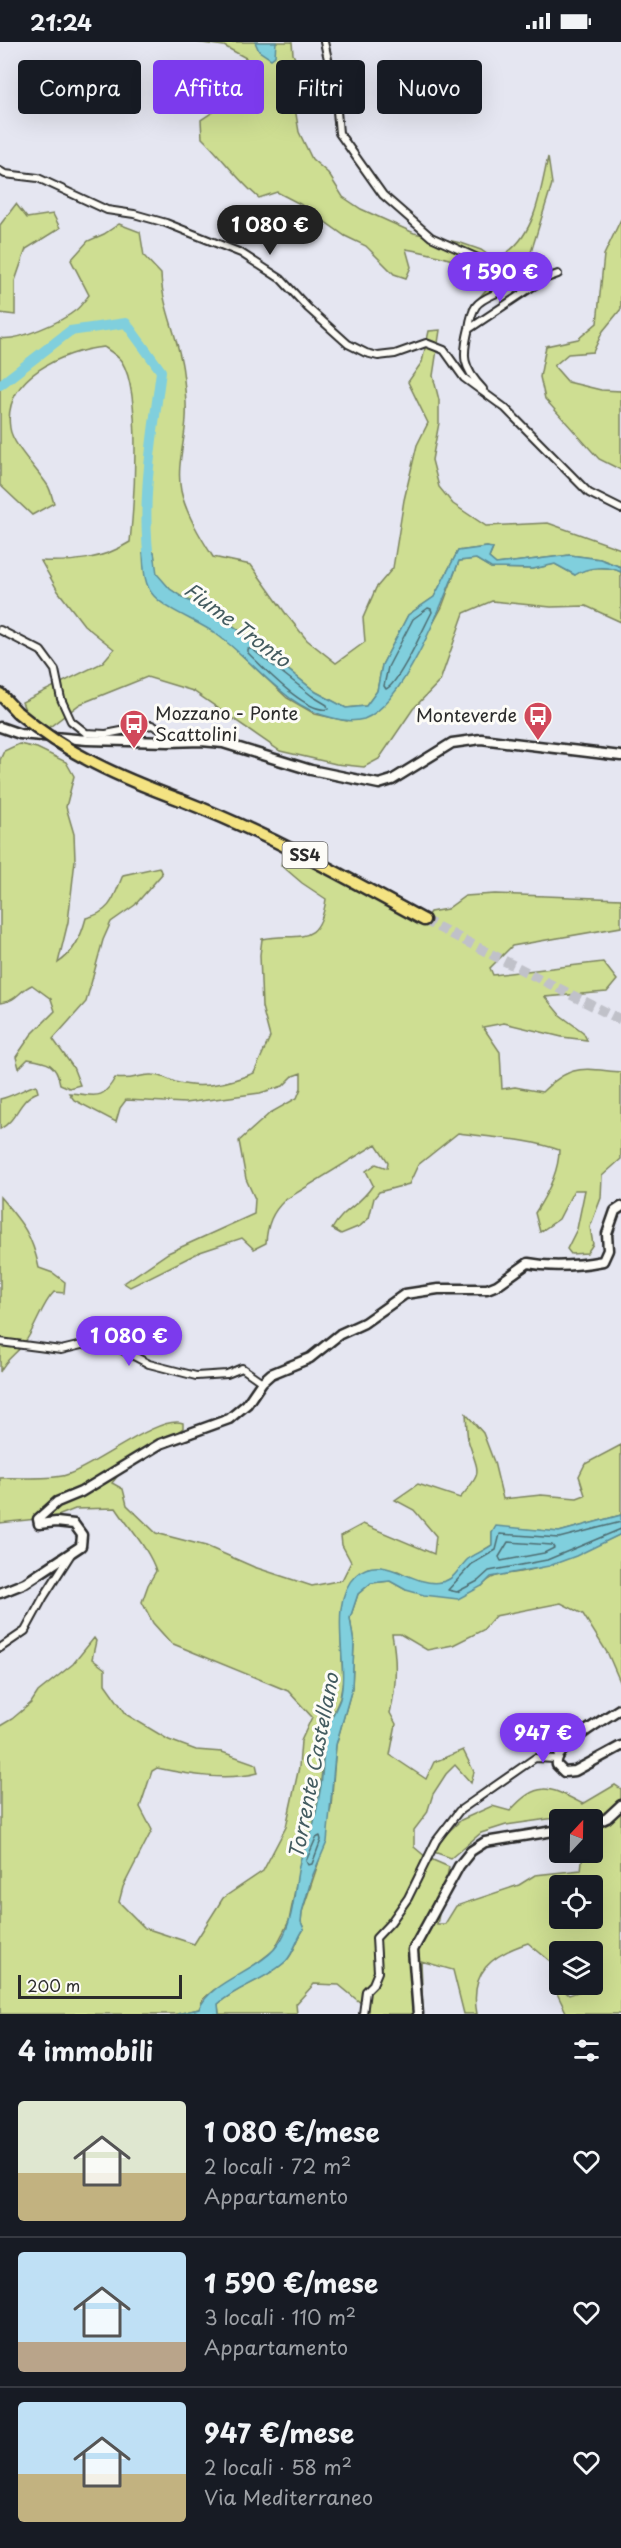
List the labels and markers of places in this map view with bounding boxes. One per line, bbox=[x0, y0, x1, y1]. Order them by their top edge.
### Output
pin: 1 080 € bbox=[215, 205, 325, 256]
pin: 1 590 € bbox=[445, 252, 555, 303]
place label: Mozzano - Ponte Scattolini bbox=[155, 699, 298, 747]
bus stop icon: Monteverde bbox=[522, 700, 554, 742]
place label: Monteverde bbox=[416, 701, 517, 728]
bus stop icon: Mozzano - Ponte Scattolini bbox=[118, 708, 150, 750]
pin: 1 080 € bbox=[74, 1316, 184, 1367]
pin: 947 € bbox=[501, 1713, 585, 1764]

